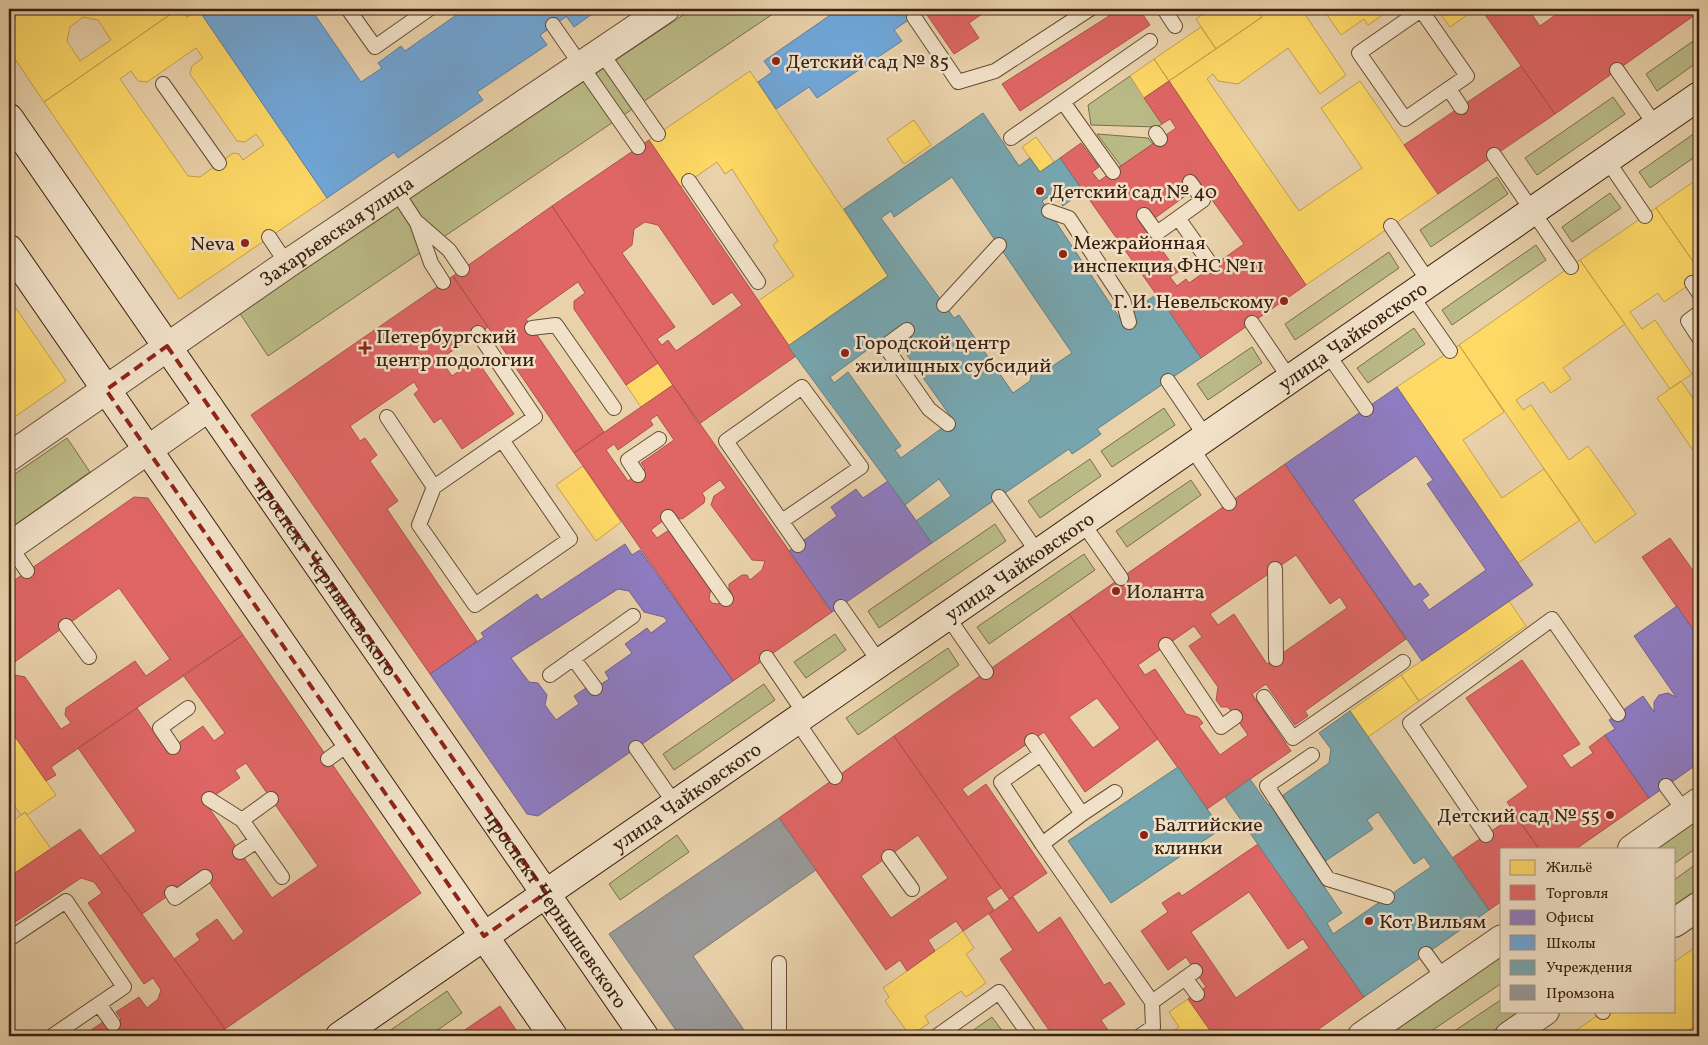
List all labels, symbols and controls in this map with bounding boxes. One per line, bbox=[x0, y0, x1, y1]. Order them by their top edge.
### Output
place label: Детский сад № 85 bbox=[786, 49, 949, 77]
marker: Детский сад № 85 bbox=[770, 55, 782, 67]
street label: Захарьевская улица bbox=[255, 170, 420, 295]
place label: Детский сад № 40 bbox=[1050, 179, 1217, 207]
marker: Детский сад № 40 bbox=[1034, 185, 1046, 197]
place label: Межрайонная инспекция ФНС №11 bbox=[1073, 230, 1264, 281]
place label: Neva bbox=[190, 231, 235, 259]
marker: Neva bbox=[239, 237, 251, 249]
marker: Межрайонная инспекция ФНС №11 bbox=[1057, 248, 1069, 260]
street label: улица Чайковского bbox=[1273, 276, 1434, 399]
place label: Г. И. Невельскому bbox=[1113, 289, 1274, 317]
marker: Г. И. Невельскому bbox=[1278, 295, 1290, 307]
place label: Петербургский центр подологии bbox=[376, 324, 534, 375]
place label: Городской центр жилищных субсидий bbox=[855, 330, 1051, 381]
marker: Петербургский центр подологии bbox=[358, 341, 372, 355]
marker: Городской центр жилищных субсидий bbox=[839, 347, 851, 359]
street label: проспект Чернышевского bbox=[246, 473, 403, 683]
street label: улица Чайковского bbox=[940, 506, 1101, 629]
place label: Иоланта bbox=[1126, 579, 1205, 607]
marker: Иоланта bbox=[1110, 585, 1122, 597]
street label: улица Чайковского bbox=[607, 737, 768, 860]
place label: Детский сад № 55 bbox=[1437, 803, 1600, 831]
street label: проспект Чернышевского bbox=[476, 806, 633, 1015]
marker: Детский сад № 55 bbox=[1604, 809, 1616, 821]
place label: Балтийские клинки bbox=[1154, 812, 1263, 863]
marker: Балтийские клинки bbox=[1138, 829, 1150, 841]
legend bbox=[1500, 848, 1676, 1012]
text: Жильё bbox=[1546, 858, 1592, 879]
text: Торговля bbox=[1546, 884, 1608, 905]
text: Офисы bbox=[1546, 908, 1594, 929]
place label: Кот Вильям bbox=[1379, 909, 1486, 937]
marker: Кот Вильям bbox=[1363, 915, 1375, 927]
text: Школы bbox=[1546, 934, 1596, 955]
text: Учреждения bbox=[1546, 958, 1632, 979]
text: Промзона bbox=[1546, 984, 1615, 1005]

